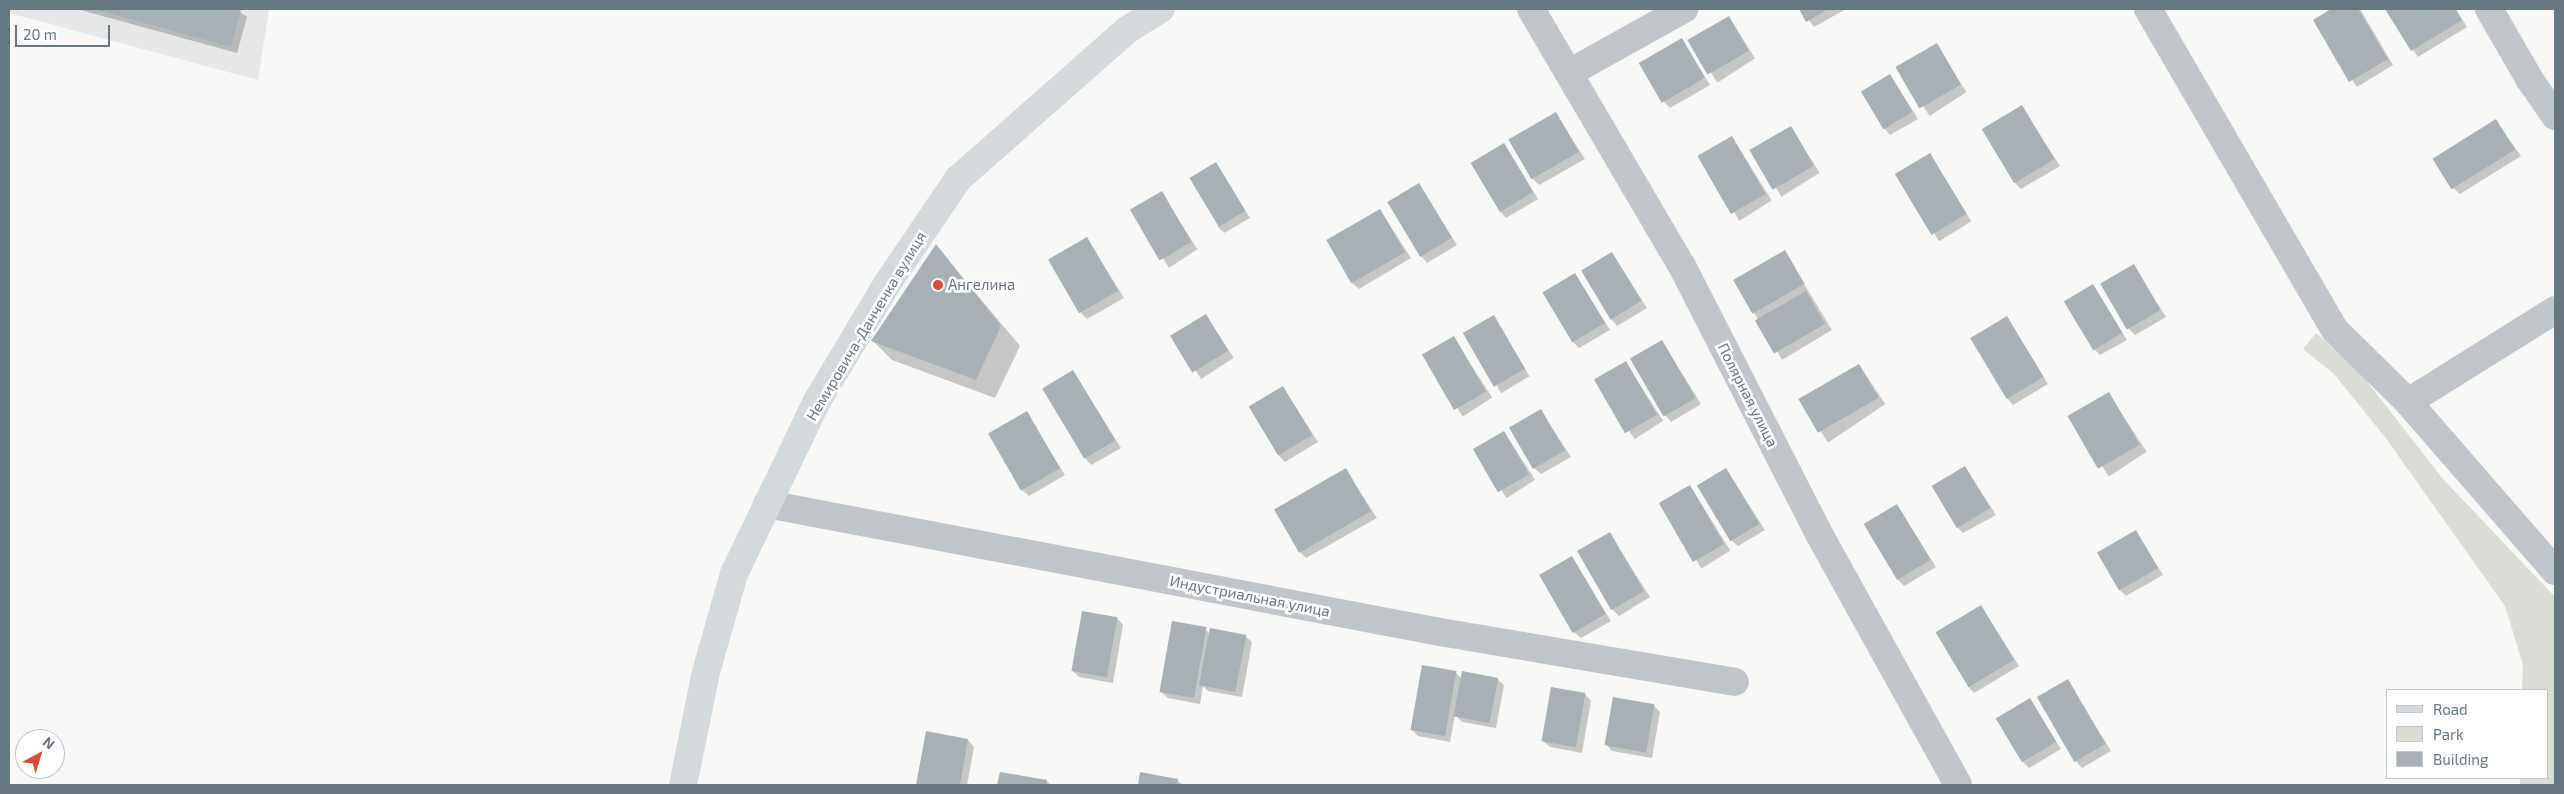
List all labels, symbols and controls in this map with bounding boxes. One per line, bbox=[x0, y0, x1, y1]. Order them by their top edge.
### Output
scale bar bbox=[18, 15, 112, 47]
text: 20 m bbox=[23, 25, 57, 43]
street label: Немировича-Данченка вулиця bbox=[802, 228, 930, 424]
place label: Ангелина bbox=[948, 276, 1015, 294]
marker: Ангелина bbox=[932, 279, 944, 291]
street label: Полярная улица bbox=[1714, 340, 1782, 450]
street label: Индустриальная улица bbox=[1168, 572, 1332, 620]
legend bbox=[2386, 689, 2549, 779]
text: Road bbox=[2433, 700, 2468, 718]
text: Park bbox=[2433, 725, 2464, 743]
north arrow bbox=[15, 729, 65, 779]
text: N bbox=[40, 733, 58, 753]
text: Building bbox=[2433, 750, 2488, 768]

